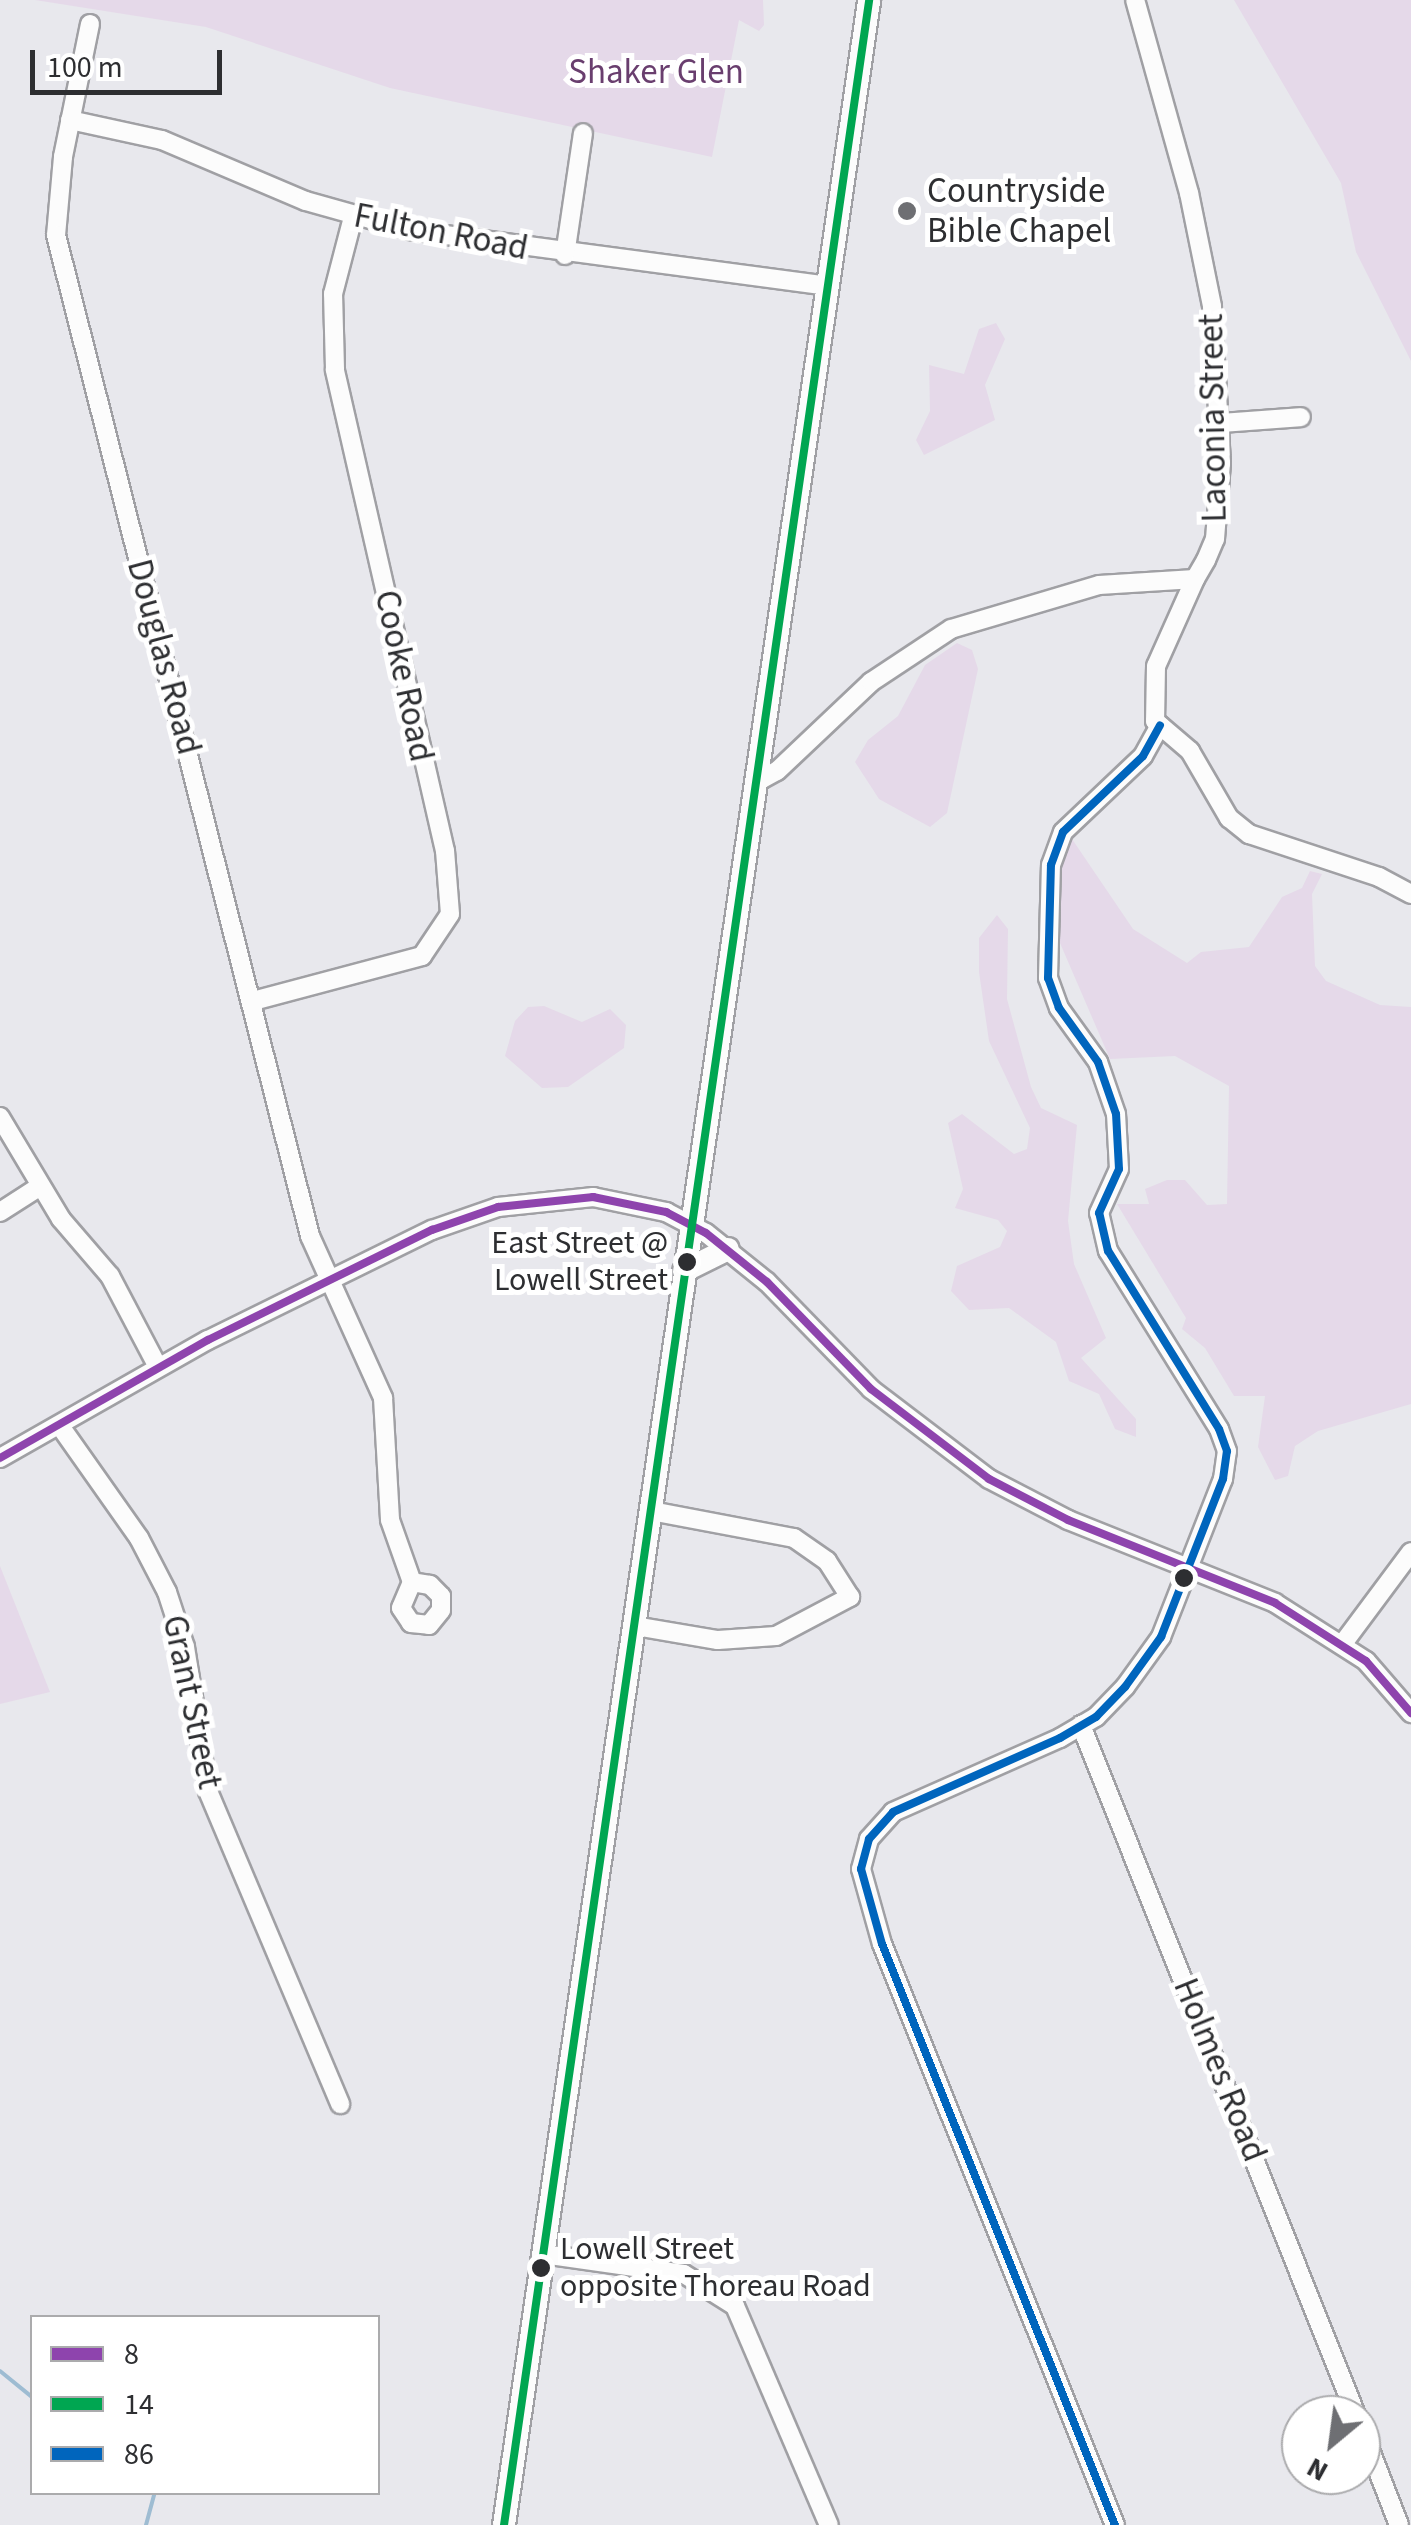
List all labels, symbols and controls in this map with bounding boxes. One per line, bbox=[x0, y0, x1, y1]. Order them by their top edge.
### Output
scale bar bbox=[35, 30, 228, 92]
text: 100 m bbox=[47, 46, 123, 89]
park label: Shaker Glen bbox=[568, 51, 744, 93]
place label: Countryside Bible Chapel bbox=[927, 170, 1111, 252]
street label: Fulton Road bbox=[350, 195, 532, 269]
marker: Countryside Bible Chapel bbox=[896, 200, 918, 222]
street label: Laconia Street bbox=[1190, 313, 1236, 523]
street label: Douglas Road bbox=[118, 555, 210, 759]
street label: Cooke Road bbox=[365, 586, 443, 766]
place label: East Street @ Lowell Street bbox=[491, 1225, 668, 1300]
marker: East Street @ Lowell Street bbox=[677, 1252, 697, 1272]
unlabelled marker bbox=[1174, 1568, 1194, 1588]
street label: Grant Street bbox=[153, 1611, 231, 1793]
street label: Holmes Road bbox=[1164, 1972, 1276, 2168]
place label: Lowell Street opposite Thoreau Road bbox=[560, 2231, 871, 2306]
marker: Lowell Street opposite Thoreau Road bbox=[531, 2258, 551, 2278]
legend bbox=[30, 2315, 380, 2495]
text: 8 bbox=[124, 2333, 139, 2376]
text: 14 bbox=[124, 2383, 154, 2426]
north arrow bbox=[1281, 2395, 1381, 2495]
text: 86 bbox=[124, 2433, 154, 2476]
text: N bbox=[1300, 2447, 1335, 2491]

